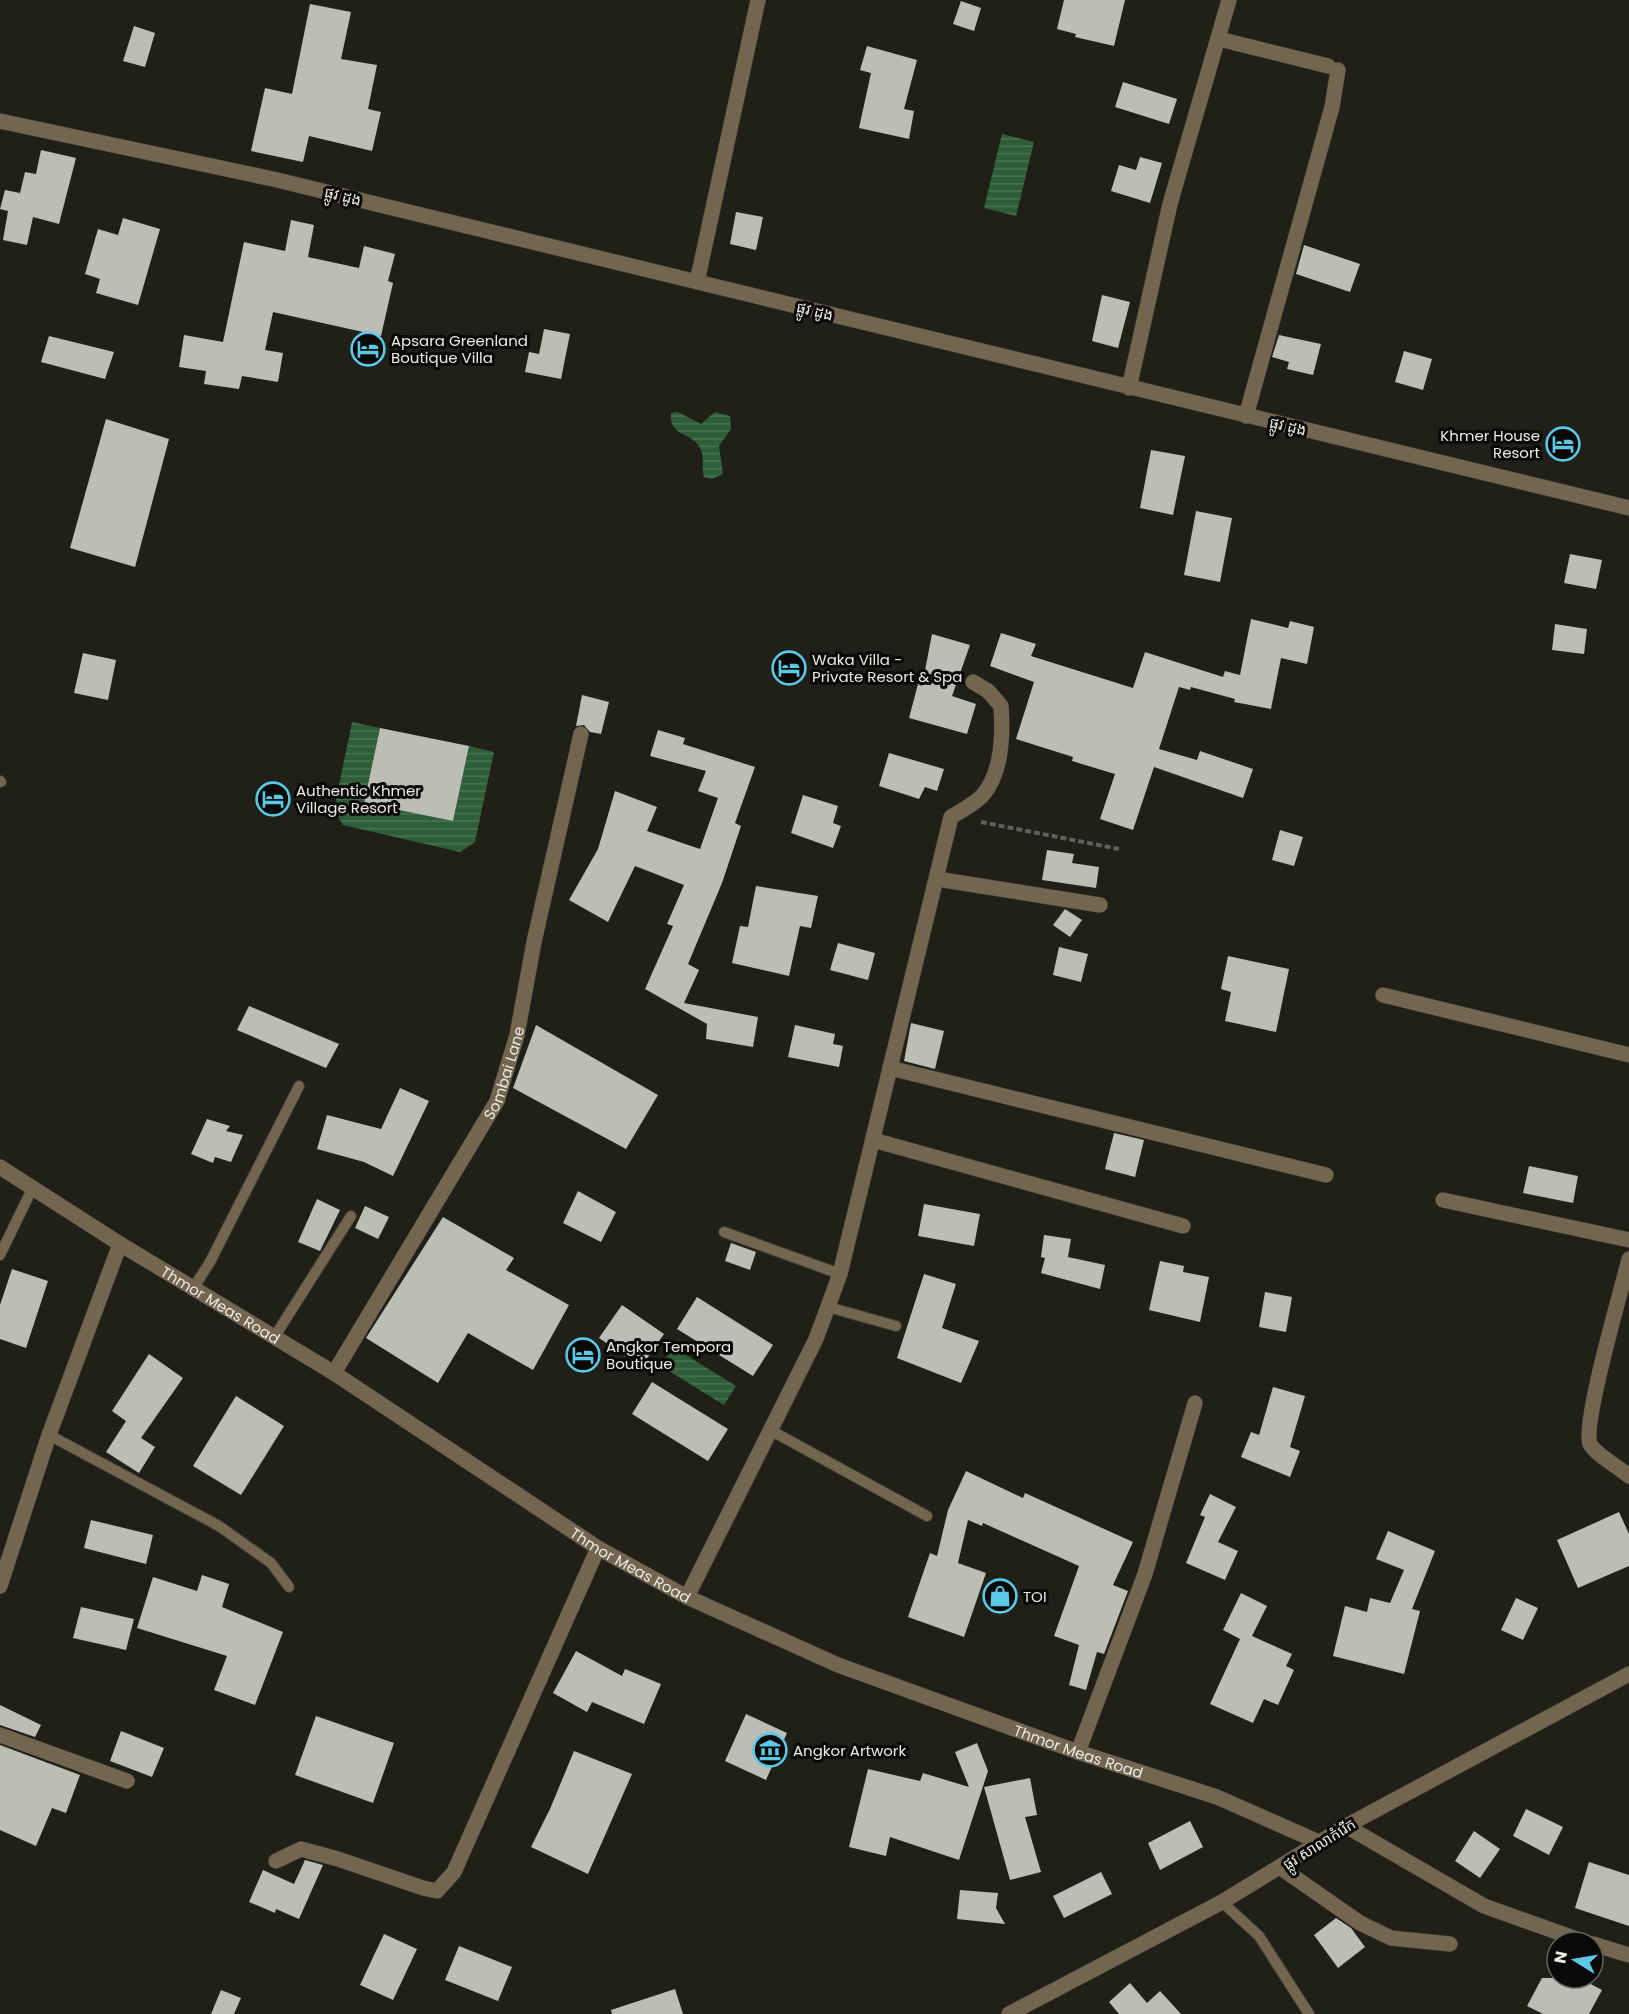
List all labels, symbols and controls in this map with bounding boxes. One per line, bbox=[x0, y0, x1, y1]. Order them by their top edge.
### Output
street label: ផ្លូវ ដូង bbox=[321, 181, 364, 214]
street label: ផ្លូវ ដូង bbox=[793, 296, 836, 329]
place label: Apsara Greenland Boutique Villa bbox=[391, 330, 528, 368]
hotel icon: Apsara Greenland Boutique Villa bbox=[350, 331, 386, 367]
street label: ផ្លូវ ដូង bbox=[1267, 412, 1309, 444]
place label: Khmer House Resort bbox=[1440, 425, 1540, 463]
hotel icon: Khmer House Resort bbox=[1545, 426, 1581, 462]
place label: Waka Villa - Private Resort & Spa bbox=[812, 649, 962, 687]
hotel icon: Waka Villa - Private Resort & Spa bbox=[771, 650, 807, 686]
place label: Authentic Khmer Village Resort bbox=[296, 780, 421, 818]
hotel icon: Authentic Khmer Village Resort bbox=[255, 781, 291, 817]
street label: Sombai Lane bbox=[478, 1025, 529, 1123]
street label: Thmor Meas Road bbox=[157, 1261, 284, 1349]
place label: Angkor Tempora Boutique bbox=[606, 1336, 731, 1374]
hotel icon: Angkor Tempora Boutique bbox=[565, 1337, 601, 1373]
street label: Thmor Meas Road bbox=[566, 1522, 695, 1608]
shop icon: TOI bbox=[982, 1578, 1018, 1614]
place label: TOI bbox=[1023, 1586, 1047, 1607]
street label: Thmor Meas Road bbox=[1011, 1719, 1146, 1783]
museum icon: Angkor Artwork bbox=[752, 1732, 788, 1768]
place label: Angkor Artwork bbox=[793, 1740, 906, 1761]
street label: ផ្លូវ សាលាកំរើក bbox=[1278, 1813, 1361, 1878]
north arrow bbox=[1545, 1930, 1605, 1990]
text: N bbox=[1548, 1949, 1573, 1965]

